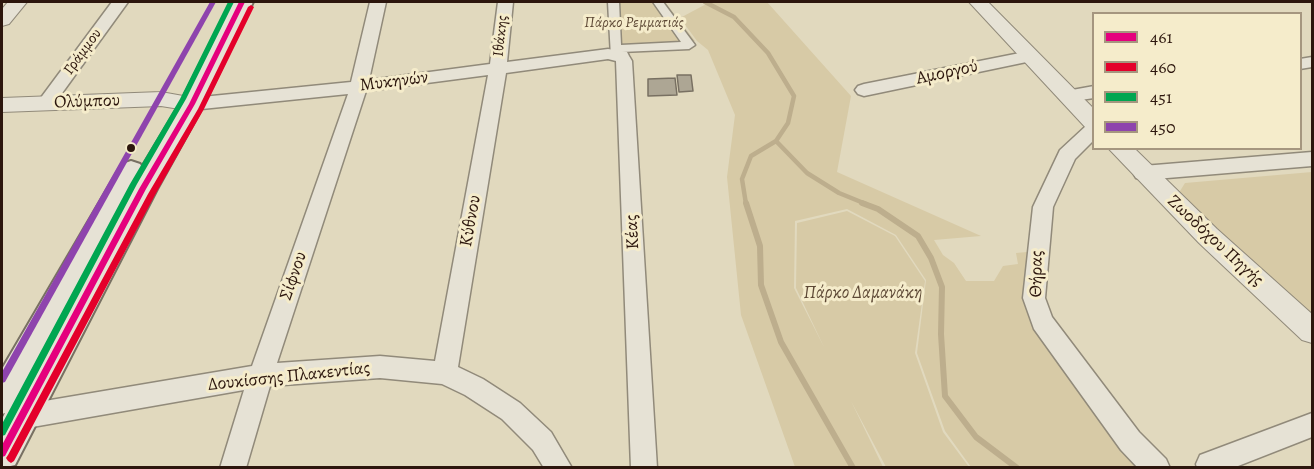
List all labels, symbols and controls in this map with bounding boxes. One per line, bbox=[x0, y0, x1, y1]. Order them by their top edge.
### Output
legend bbox=[1092, 12, 1302, 150]
street label: Ιθάκης bbox=[490, 14, 512, 58]
park label: Πάρκο Ρεμματιάς bbox=[584, 14, 684, 32]
street label: Γράμμου bbox=[60, 25, 106, 79]
text: 461 bbox=[1150, 25, 1173, 49]
text: 460 bbox=[1150, 55, 1176, 79]
street label: Αμοργού bbox=[914, 56, 980, 90]
street label: Μυκηνών bbox=[359, 67, 429, 97]
text: 451 bbox=[1150, 85, 1172, 109]
street label: Ολύμπου bbox=[54, 90, 120, 114]
text: 450 bbox=[1150, 115, 1176, 139]
unlabelled marker bbox=[125, 142, 137, 154]
street label: Ζωοδόχου Πηγής bbox=[1162, 191, 1268, 291]
street label: Κύθνου bbox=[456, 193, 486, 249]
street label: Κέας bbox=[621, 214, 645, 250]
street label: Σίφνου bbox=[276, 249, 312, 303]
street label: Θήρας bbox=[1026, 250, 1048, 298]
park label: Πάρκο Δαμανάκη bbox=[803, 283, 923, 305]
street label: Δουκίσσης Πλακεντίας bbox=[207, 358, 371, 396]

